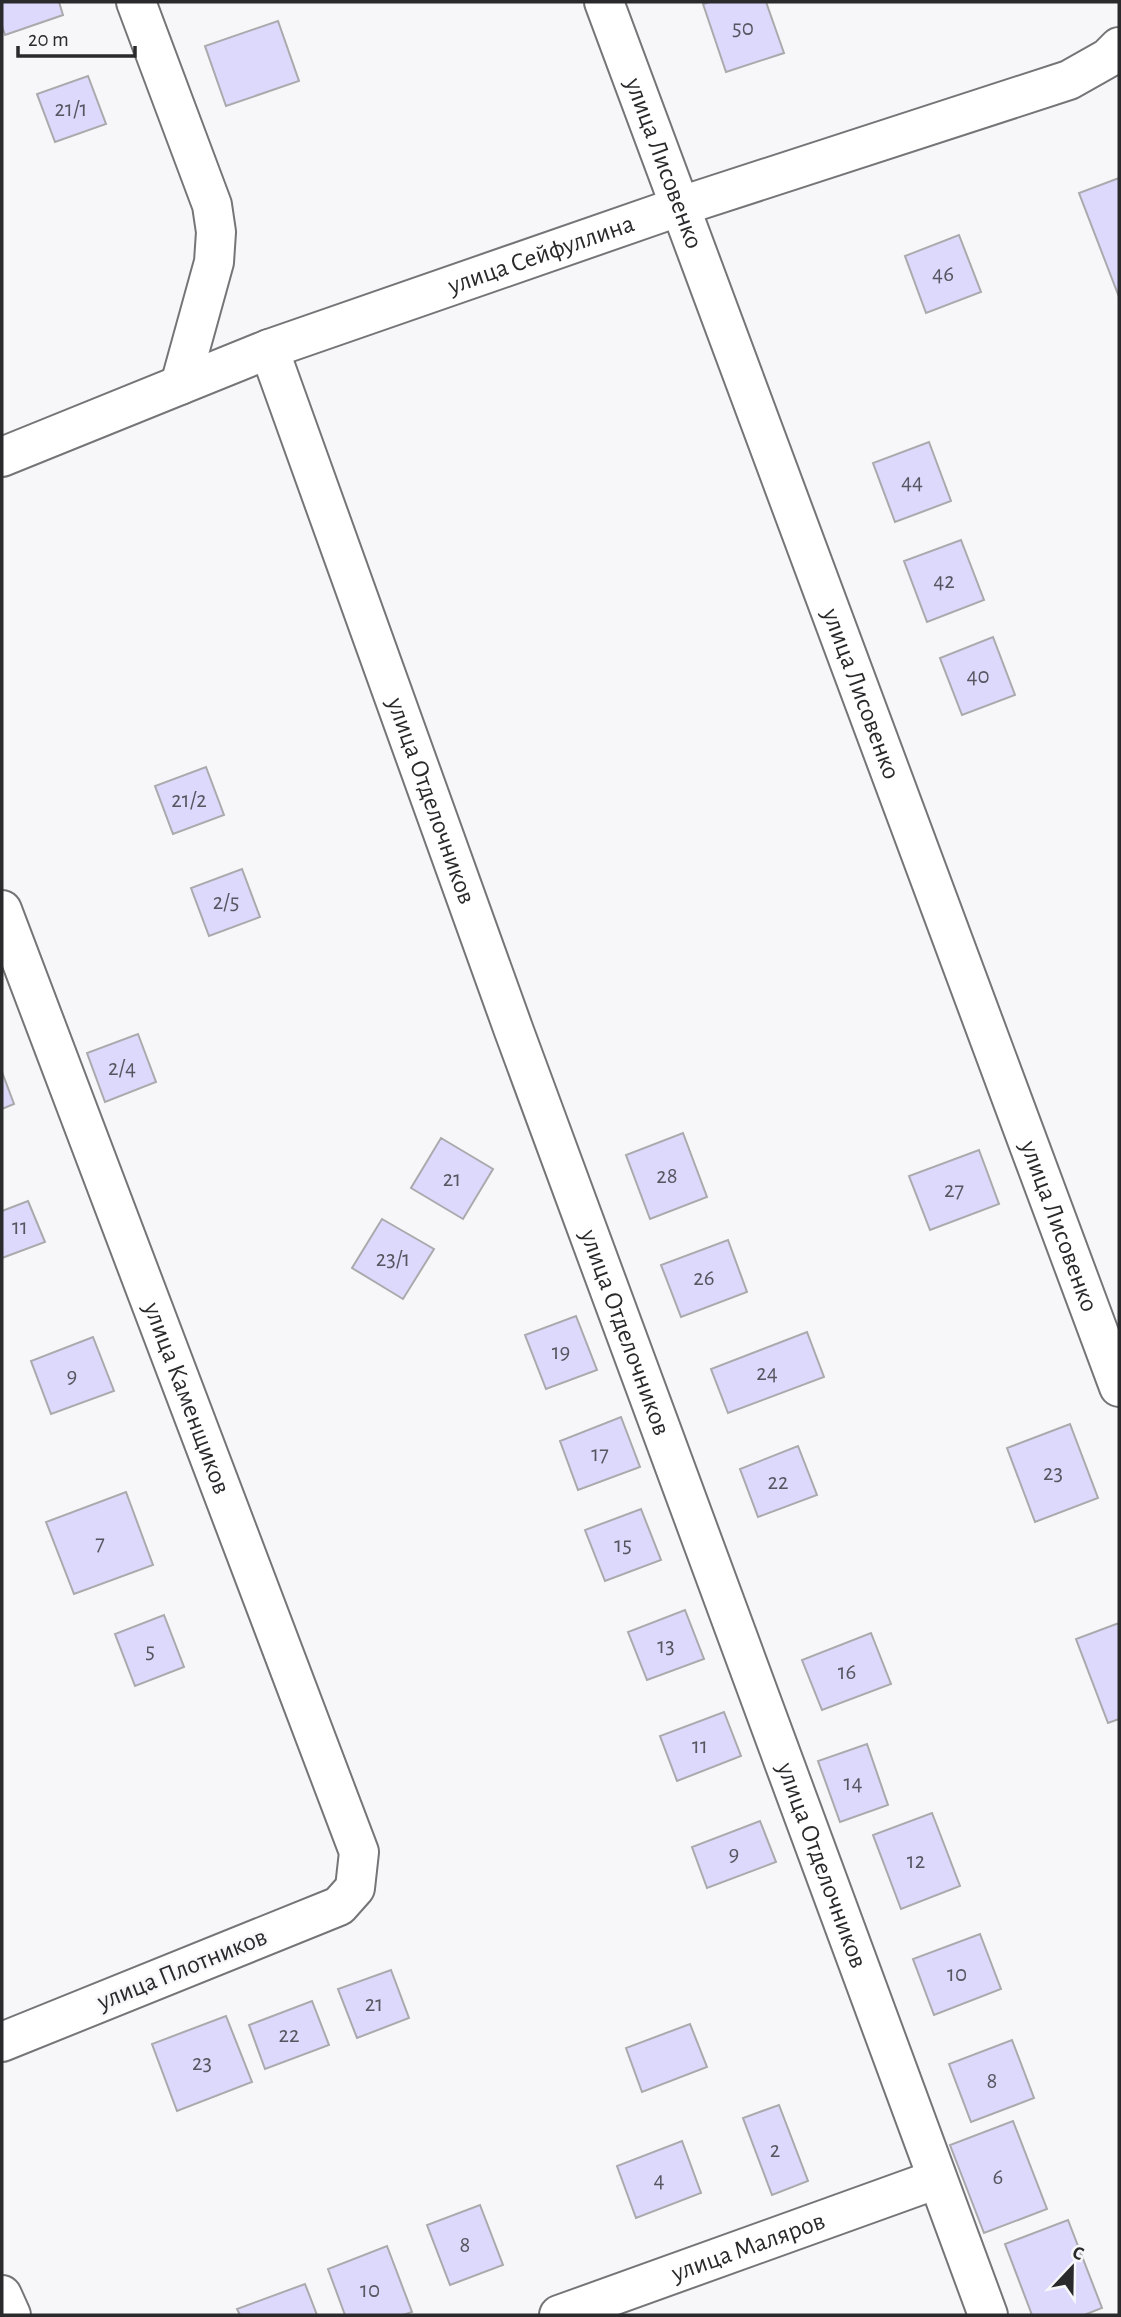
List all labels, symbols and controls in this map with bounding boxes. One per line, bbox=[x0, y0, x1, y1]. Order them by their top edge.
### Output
scale bar bbox=[18, 14, 135, 58]
house number: 50 bbox=[732, 17, 754, 40]
text: 20 m bbox=[28, 29, 69, 50]
street label: улица Лисовенко bbox=[620, 73, 707, 252]
house number: 21/1 bbox=[55, 98, 87, 121]
street label: улица Сейфуллина bbox=[444, 210, 638, 299]
house number: 46 bbox=[932, 263, 954, 286]
house number: 44 bbox=[901, 471, 923, 494]
house number: 42 bbox=[933, 570, 955, 593]
street label: улица Лисовенко bbox=[817, 604, 905, 783]
house number: 40 bbox=[966, 665, 990, 688]
street label: улица Отделочников bbox=[382, 693, 480, 907]
house number: 21/2 bbox=[171, 789, 207, 812]
house number: 2/5 bbox=[213, 891, 239, 914]
house number: 2/4 bbox=[108, 1057, 136, 1080]
street label: улица Лисовенко bbox=[1015, 1136, 1103, 1315]
house number: 28 bbox=[656, 1165, 678, 1188]
house number: 21 bbox=[443, 1168, 461, 1191]
house number: 27 bbox=[944, 1179, 964, 1202]
house number: 11 bbox=[12, 1216, 28, 1239]
street label: улица Отделочников bbox=[575, 1225, 675, 1439]
house number: 23/1 bbox=[376, 1248, 410, 1271]
house number: 26 bbox=[693, 1267, 715, 1290]
street label: улица Каменщиков bbox=[139, 1298, 235, 1498]
house number: 19 bbox=[552, 1341, 570, 1364]
house number: 24 bbox=[756, 1362, 778, 1385]
house number: 9 bbox=[67, 1365, 77, 1388]
house number: 17 bbox=[591, 1443, 609, 1466]
house number: 23 bbox=[1043, 1462, 1063, 1485]
house number: 22 bbox=[768, 1471, 788, 1494]
house number: 7 bbox=[95, 1532, 105, 1555]
house number: 15 bbox=[614, 1534, 632, 1557]
house number: 13 bbox=[657, 1635, 675, 1658]
house number: 5 bbox=[145, 1640, 155, 1663]
house number: 16 bbox=[838, 1661, 856, 1684]
house number: 11 bbox=[692, 1735, 708, 1758]
street label: улица Отделочников bbox=[772, 1758, 872, 1972]
house number: 14 bbox=[844, 1772, 862, 1795]
house number: 9 bbox=[729, 1843, 739, 1866]
house number: 12 bbox=[907, 1850, 925, 1873]
street label: улица Плотников bbox=[93, 1923, 270, 2015]
house number: 10 bbox=[947, 1963, 967, 1986]
house number: 21 bbox=[365, 1993, 383, 2016]
house number: 22 bbox=[279, 2024, 299, 2047]
house number: 23 bbox=[192, 2052, 212, 2075]
house number: 8 bbox=[987, 2070, 997, 2093]
house number: 2 bbox=[770, 2139, 780, 2162]
house number: 6 bbox=[993, 2166, 1003, 2189]
house number: 4 bbox=[653, 2169, 665, 2192]
street label: улица Маляров bbox=[667, 2207, 828, 2287]
north arrow bbox=[1037, 2233, 1107, 2303]
house number: 8 bbox=[460, 2234, 470, 2257]
text: С bbox=[1069, 2243, 1086, 2264]
house number: 10 bbox=[360, 2279, 380, 2302]

